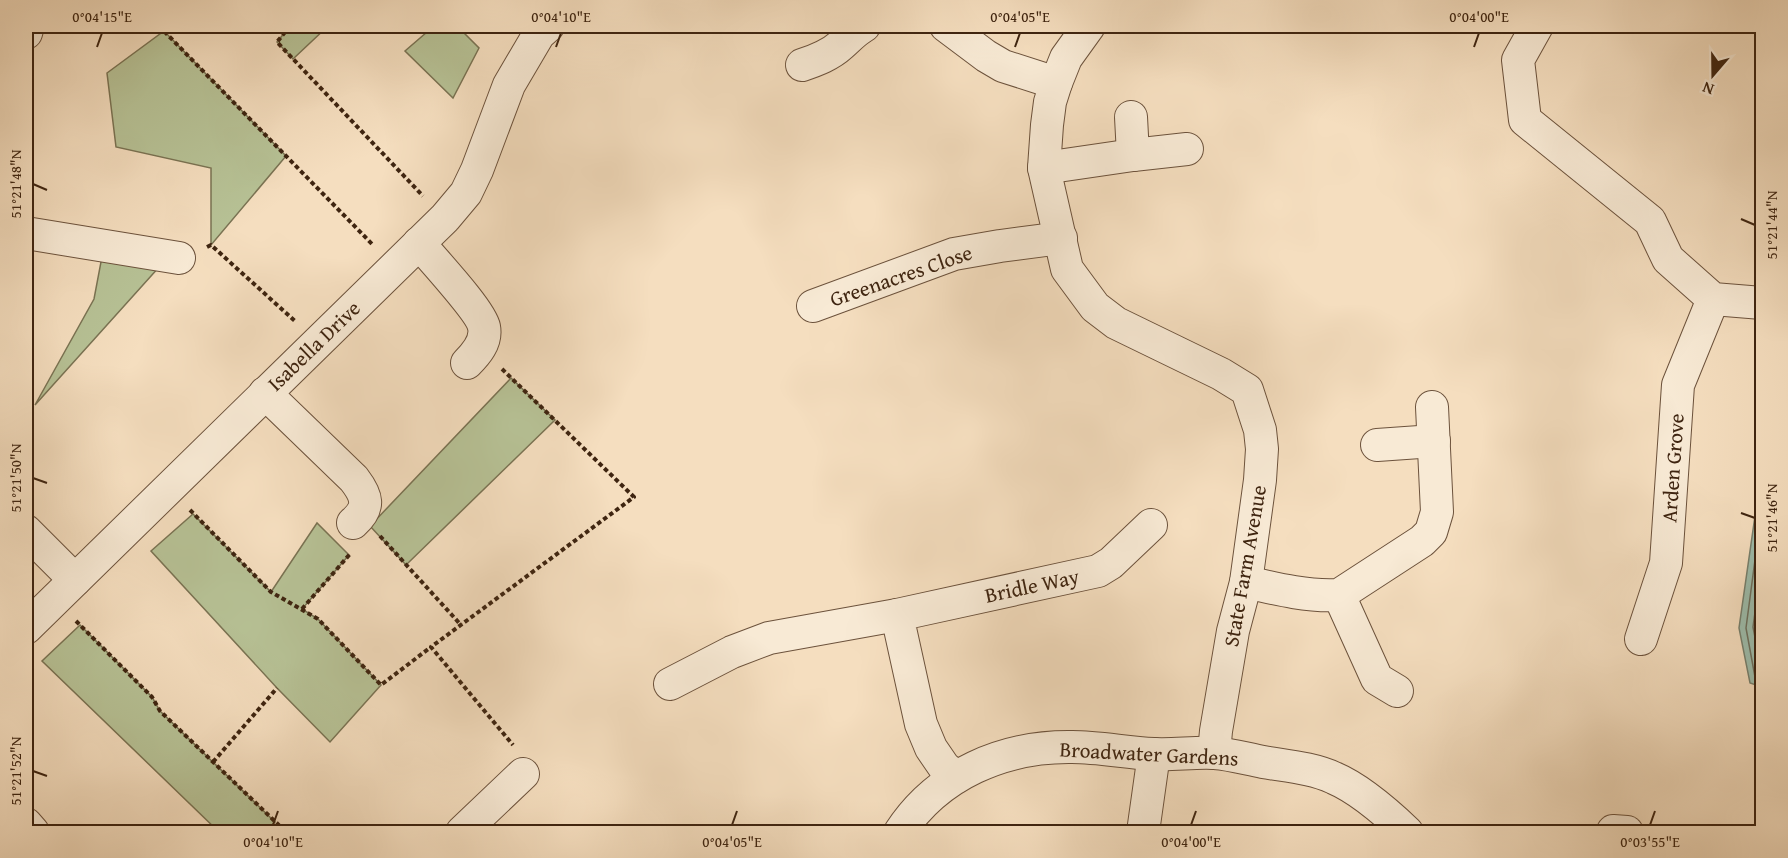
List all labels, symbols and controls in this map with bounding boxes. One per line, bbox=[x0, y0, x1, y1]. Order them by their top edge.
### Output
text: 0°04'15"E bbox=[72, 6, 132, 27]
text: 0°04'10"E bbox=[531, 6, 591, 27]
text: 0°04'05"E bbox=[990, 6, 1050, 27]
text: 0°04'00"E bbox=[1449, 6, 1509, 27]
north arrow bbox=[1683, 45, 1743, 105]
text: N bbox=[1698, 76, 1717, 102]
text: 51°21'48"N bbox=[5, 149, 26, 218]
text: 51°21'44"N bbox=[1761, 190, 1782, 259]
street label: Greenacres Close bbox=[825, 237, 976, 314]
street label: Isabella Drive bbox=[260, 293, 367, 398]
street label: Arden Grove bbox=[1653, 412, 1692, 524]
text: 51°21'50"N bbox=[5, 443, 26, 512]
street label: State Farm Avenue bbox=[1215, 482, 1274, 649]
text: 51°21'46"N bbox=[1761, 483, 1782, 552]
street label: Bridle Way bbox=[982, 560, 1082, 611]
street label: Broadwater Gardens bbox=[1059, 733, 1239, 774]
text: 51°21'52"N bbox=[5, 736, 26, 805]
text: 0°04'10"E bbox=[243, 831, 303, 852]
text: 0°04'05"E bbox=[702, 831, 762, 852]
text: 0°04'00"E bbox=[1161, 831, 1221, 852]
text: 0°03'55"E bbox=[1620, 831, 1680, 852]

